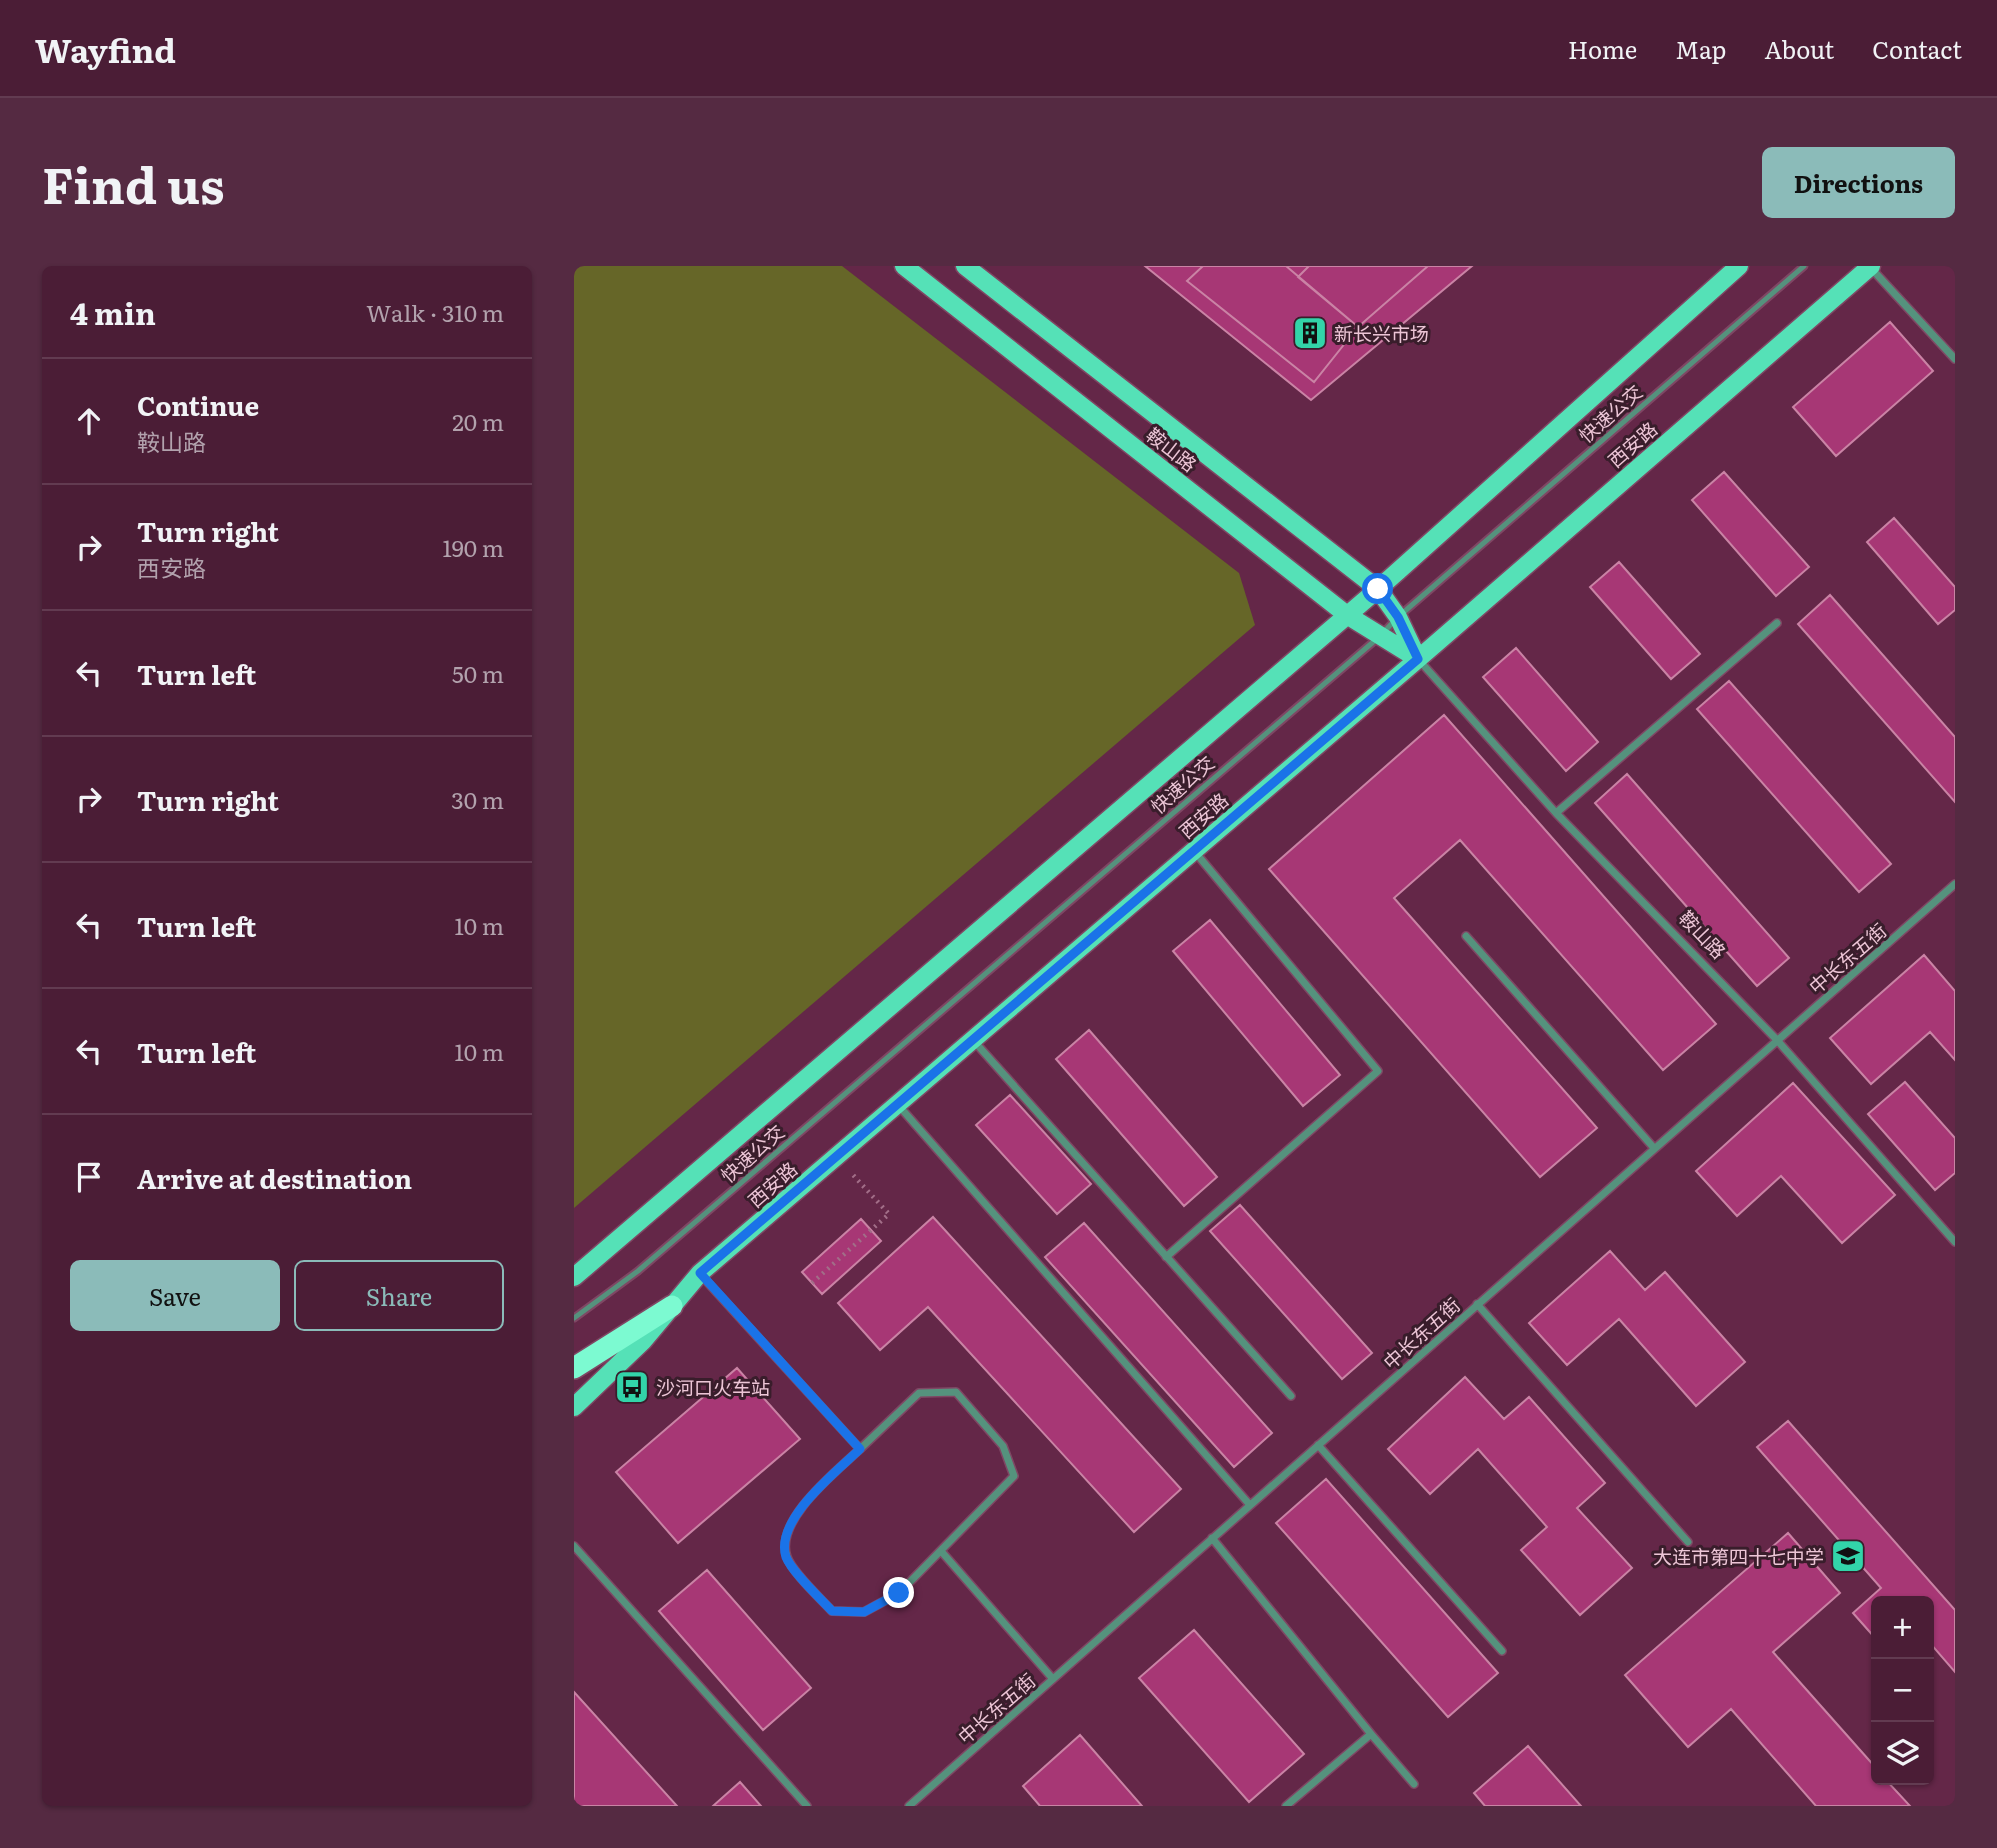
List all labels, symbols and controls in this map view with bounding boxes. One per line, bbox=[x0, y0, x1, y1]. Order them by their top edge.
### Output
text: Wayfind bbox=[35, 24, 176, 73]
text: Home bbox=[1568, 31, 1637, 66]
text: Map bbox=[1675, 31, 1726, 66]
text: About bbox=[1764, 31, 1834, 66]
text: Contact bbox=[1872, 31, 1962, 66]
text: Find us bbox=[42, 146, 225, 219]
button: Directions bbox=[1762, 147, 1955, 218]
text: 4 min bbox=[70, 290, 156, 334]
text: Walk · 310 m bbox=[366, 295, 504, 329]
building icon: 新长兴市场 bbox=[1291, 314, 1329, 352]
place label: 新长兴市场 bbox=[1334, 319, 1429, 347]
street label: 快速公交 bbox=[1572, 377, 1648, 449]
text: Continue bbox=[137, 385, 259, 424]
icon: ahead bbox=[70, 402, 108, 440]
text: 20 m bbox=[452, 404, 504, 438]
street label: 西安路 bbox=[1601, 415, 1663, 473]
street label: 鞍山路 bbox=[1141, 420, 1203, 478]
text: 鞍山路 bbox=[137, 424, 206, 458]
text: Turn right bbox=[137, 511, 279, 550]
icon: right bbox=[70, 528, 108, 566]
text: 190 m bbox=[442, 530, 504, 564]
text: 西安路 bbox=[137, 550, 206, 584]
route start bbox=[1362, 573, 1393, 604]
icon: left bbox=[70, 654, 108, 692]
text: Turn left bbox=[137, 654, 256, 693]
text: 50 m bbox=[452, 656, 504, 690]
street label: 快速公交 bbox=[1144, 748, 1220, 820]
icon: right bbox=[70, 780, 108, 818]
text: Turn right bbox=[137, 780, 279, 819]
text: 30 m bbox=[451, 782, 504, 816]
street label: 西安路 bbox=[1172, 786, 1234, 844]
street label: 鞍山路 bbox=[1673, 904, 1733, 964]
icon: left bbox=[70, 906, 108, 944]
text: Turn left bbox=[137, 906, 256, 945]
text: 10 m bbox=[454, 908, 504, 942]
street label: 中长东五街 bbox=[1802, 916, 1892, 1000]
icon: left bbox=[70, 1032, 108, 1070]
text: Turn left bbox=[137, 1032, 256, 1071]
text: 10 m bbox=[454, 1034, 504, 1068]
street label: 快速公交 bbox=[714, 1117, 790, 1189]
street label: 西安路 bbox=[741, 1155, 803, 1213]
icon: arrive bbox=[70, 1158, 108, 1196]
text: Arrive at destination bbox=[137, 1158, 412, 1197]
button: Save bbox=[70, 1260, 280, 1331]
button: Share bbox=[294, 1260, 504, 1331]
street label: 中长东五街 bbox=[1376, 1291, 1466, 1375]
bus stop icon: 沙河口火车站 bbox=[613, 1368, 651, 1406]
place label: 沙河口火车站 bbox=[656, 1373, 770, 1401]
school or university icon: 大连市第四十七中学 bbox=[1829, 1537, 1867, 1575]
place label: 大连市第四十七中学 bbox=[1653, 1542, 1824, 1570]
route end bbox=[883, 1577, 914, 1608]
map controls bbox=[1871, 1596, 1934, 1785]
button: + bbox=[1871, 1596, 1934, 1659]
button: − bbox=[1871, 1659, 1934, 1722]
street label: 中长东五街 bbox=[951, 1666, 1041, 1750]
button: layers bbox=[1871, 1722, 1934, 1785]

